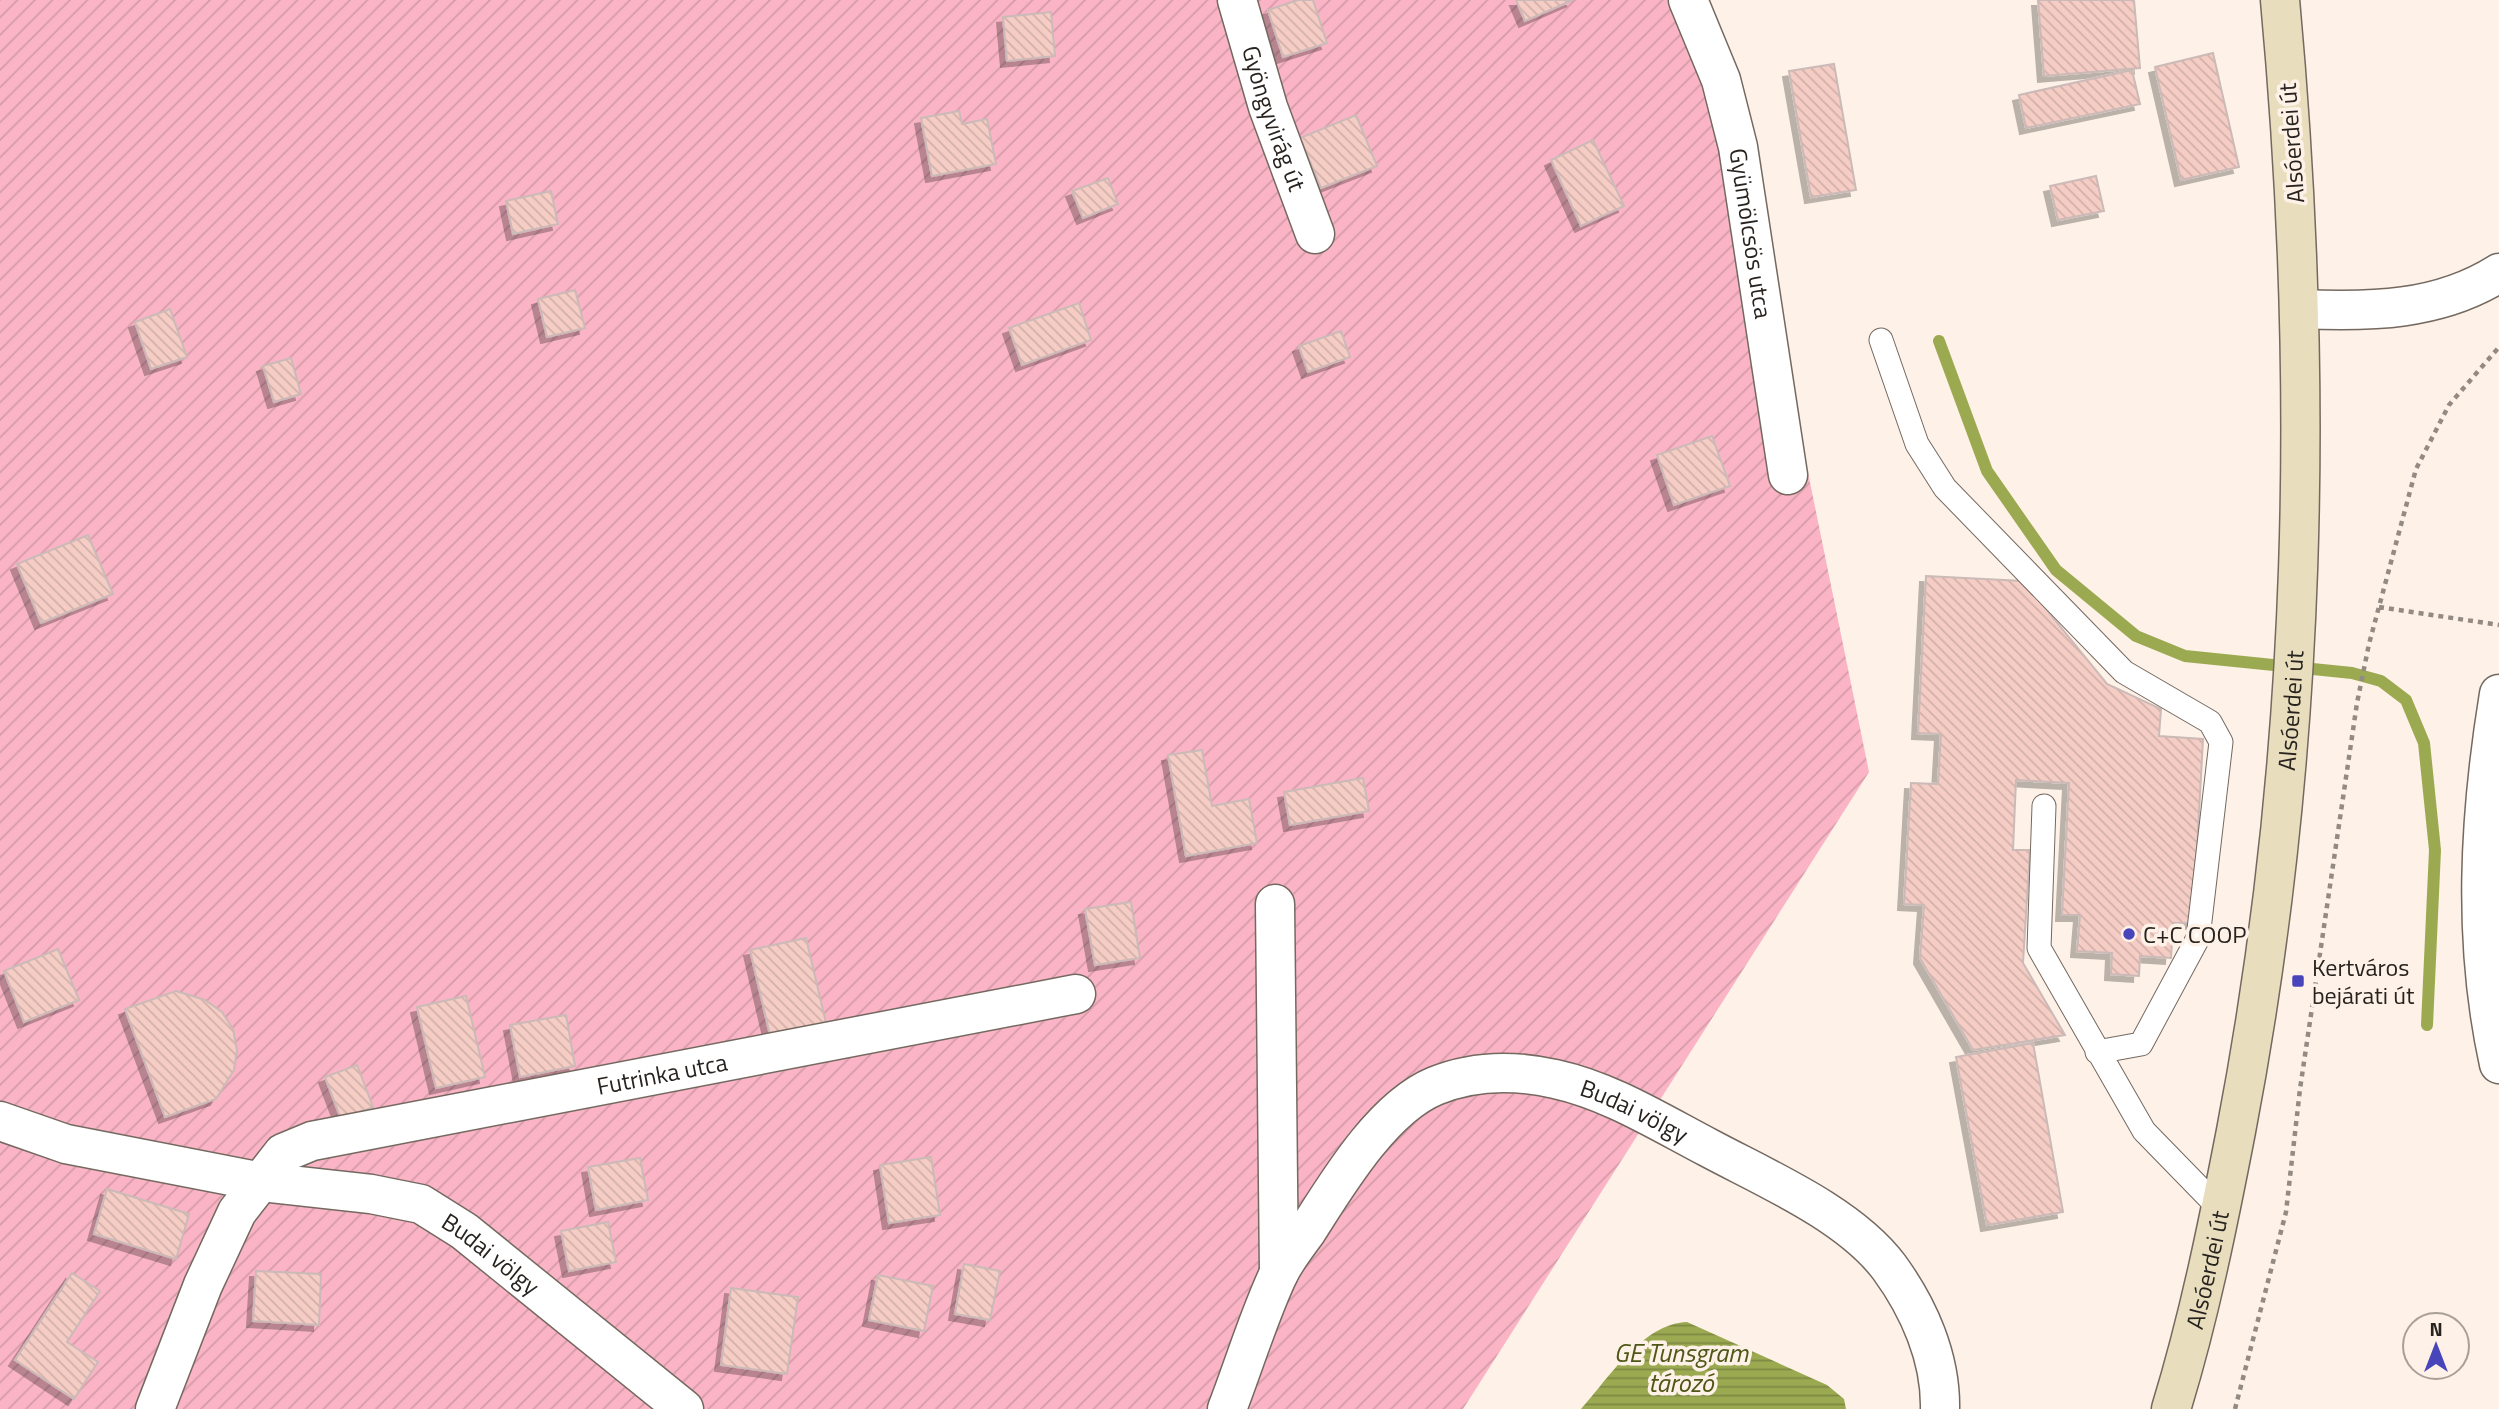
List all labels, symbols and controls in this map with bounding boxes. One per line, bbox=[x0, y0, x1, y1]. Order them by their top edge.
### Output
street label: Gyöngyvirág út bbox=[1233, 41, 1316, 197]
street label: Alsóerdei út bbox=[2269, 81, 2313, 204]
street label: Gyümölcsös utca bbox=[1720, 146, 1782, 321]
street label: Alsóerdei út bbox=[2268, 649, 2312, 772]
place label: C+C COOP bbox=[2143, 916, 2247, 952]
marker: C+C COOP bbox=[2121, 926, 2137, 942]
place label: Kertváros bejárati út bbox=[2312, 949, 2415, 1013]
marker: Kertváros bejárati út bbox=[2290, 973, 2306, 989]
street label: Futrinka utca bbox=[594, 1044, 730, 1104]
street label: Budai völgy bbox=[1575, 1069, 1695, 1152]
street label: Budai völgy bbox=[435, 1203, 548, 1304]
street label: Alsóerdei út bbox=[2176, 1207, 2238, 1333]
north arrow bbox=[2401, 1311, 2471, 1381]
text: N bbox=[2429, 1314, 2443, 1343]
water label: GE Tunsgram tározó bbox=[1614, 1333, 1749, 1402]

